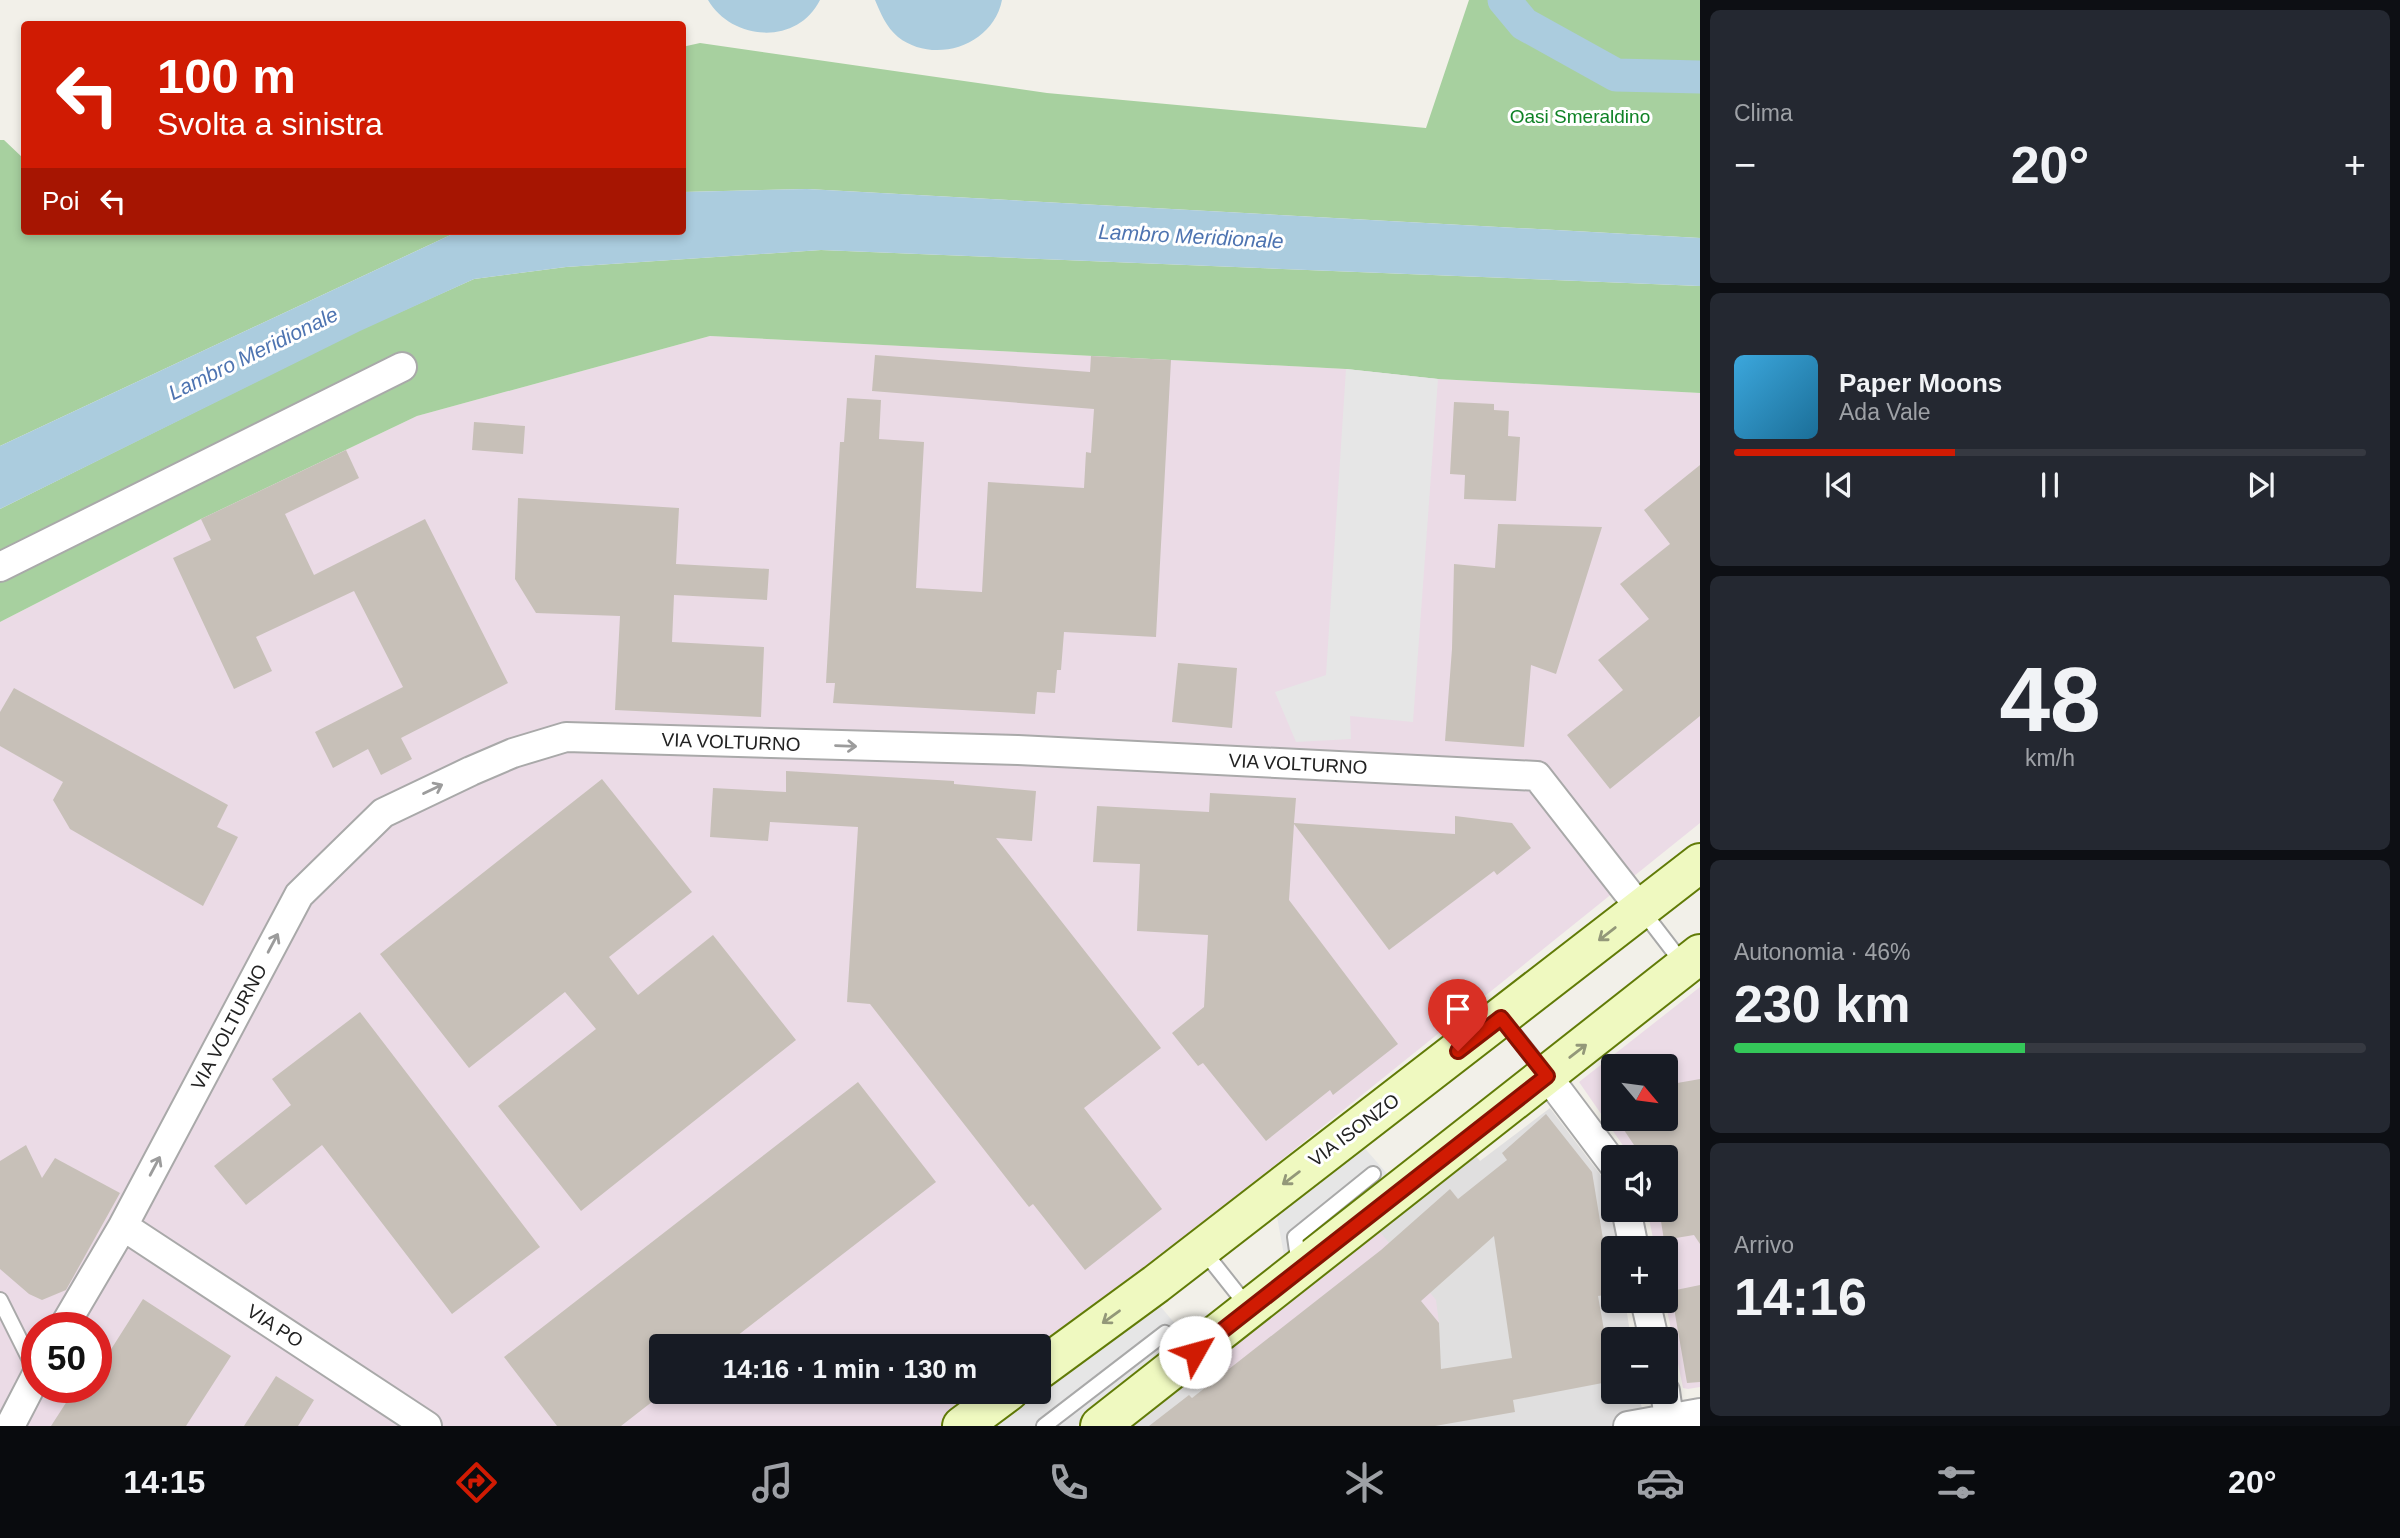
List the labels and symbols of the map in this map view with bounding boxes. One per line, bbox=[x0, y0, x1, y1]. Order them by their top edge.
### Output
park label: Oasi Smeraldino bbox=[1510, 106, 1650, 127]
water label: Lambro Meridionale bbox=[1098, 220, 1284, 252]
water label: Lambro Meridionale bbox=[165, 302, 341, 404]
street label: VIA VOLTURNO bbox=[661, 729, 801, 755]
one-way arrow bbox=[835, 739, 858, 752]
street label: VIA VOLTURNO bbox=[1228, 750, 1368, 778]
one-way arrow bbox=[422, 782, 443, 795]
one-way arrow bbox=[1598, 927, 1616, 942]
one-way arrow bbox=[267, 934, 281, 954]
street label: VIA VOLTURNO bbox=[187, 961, 271, 1093]
pin bbox=[1428, 979, 1488, 1051]
one-way arrow bbox=[1568, 1044, 1586, 1059]
north arrow bbox=[1601, 1054, 1678, 1130]
street label: VIA ISONZO bbox=[1305, 1089, 1403, 1171]
one-way arrow bbox=[149, 1156, 162, 1177]
one-way arrow bbox=[1282, 1171, 1301, 1186]
street label: VIA PO bbox=[243, 1300, 307, 1352]
one-way arrow bbox=[1102, 1310, 1121, 1324]
speed limit sign: 50 bbox=[21, 1312, 112, 1403]
position arrow bbox=[1158, 1315, 1232, 1389]

